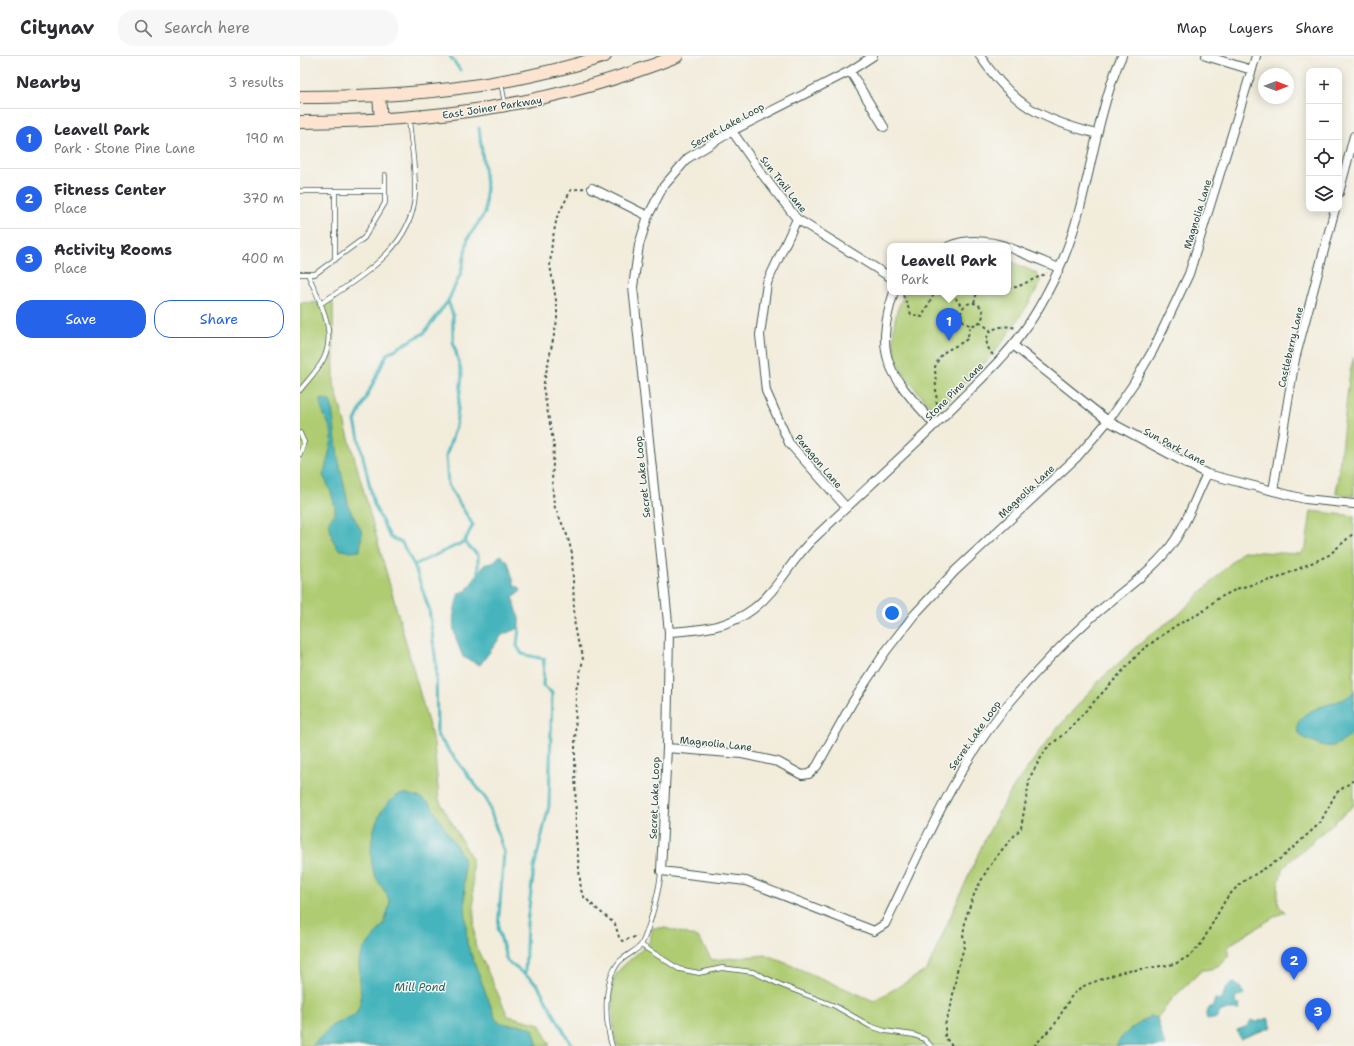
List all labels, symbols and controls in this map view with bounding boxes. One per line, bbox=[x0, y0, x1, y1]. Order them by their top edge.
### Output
search box bbox=[118, 10, 398, 46]
text: Citynav bbox=[20, 15, 94, 40]
icon: search bbox=[132, 17, 154, 39]
text: Search here bbox=[164, 18, 250, 38]
text: Map bbox=[1177, 19, 1207, 37]
text: Layers bbox=[1229, 19, 1273, 37]
text: Share bbox=[1295, 19, 1334, 37]
north arrow bbox=[1258, 68, 1294, 104]
map controls bbox=[1306, 68, 1342, 212]
button: + bbox=[1306, 68, 1342, 104]
text: Nearby bbox=[16, 71, 81, 93]
text: 3 results bbox=[228, 74, 284, 91]
street label: East Joiner Parkway bbox=[441, 93, 543, 122]
street label: Secret Lake Loop bbox=[688, 100, 767, 151]
button: − bbox=[1306, 104, 1342, 140]
text: Leavell Park bbox=[54, 120, 150, 140]
text: 1 bbox=[26, 130, 32, 147]
text: 190 m bbox=[245, 130, 284, 147]
text: Park · Stone Pine Lane bbox=[54, 140, 195, 157]
button: locate bbox=[1306, 140, 1342, 176]
street label: Sun Trail Lane bbox=[757, 153, 810, 216]
button: layers bbox=[1306, 176, 1342, 212]
street label: Magnolia Lane bbox=[1181, 177, 1214, 251]
text: Fitness Center bbox=[54, 180, 166, 200]
text: 2 bbox=[24, 190, 34, 207]
text: 370 m bbox=[242, 190, 284, 207]
text: Place bbox=[54, 200, 87, 217]
text: Activity Rooms bbox=[54, 240, 172, 260]
popup bbox=[887, 243, 1011, 295]
text: 3 bbox=[24, 250, 34, 267]
text: 400 m bbox=[241, 250, 284, 267]
text: Leavell Park bbox=[901, 251, 997, 271]
text: Place bbox=[54, 260, 87, 277]
text: Park bbox=[901, 271, 929, 288]
button: Save bbox=[16, 300, 146, 338]
button: Share bbox=[154, 300, 284, 338]
street label: Castleberry Lane bbox=[1275, 305, 1306, 389]
pin: 1 bbox=[936, 308, 962, 341]
street label: Stone Pine Lane bbox=[922, 359, 987, 423]
street label: Sun Park Lane bbox=[1141, 425, 1208, 468]
street label: Paragon Lane bbox=[792, 432, 845, 491]
street label: Secret Lake Loop bbox=[632, 435, 653, 519]
street label: Magnolia Lane bbox=[995, 462, 1058, 521]
your location bbox=[882, 603, 902, 623]
street label: Secret Lake Loop bbox=[945, 698, 1004, 773]
street label: Magnolia Lane bbox=[679, 733, 753, 754]
street label: Secret Lake Loop bbox=[647, 756, 662, 839]
pin: 2 bbox=[1281, 947, 1307, 980]
water label: Mill Pond bbox=[394, 980, 446, 995]
pin: 3 bbox=[1305, 998, 1331, 1031]

